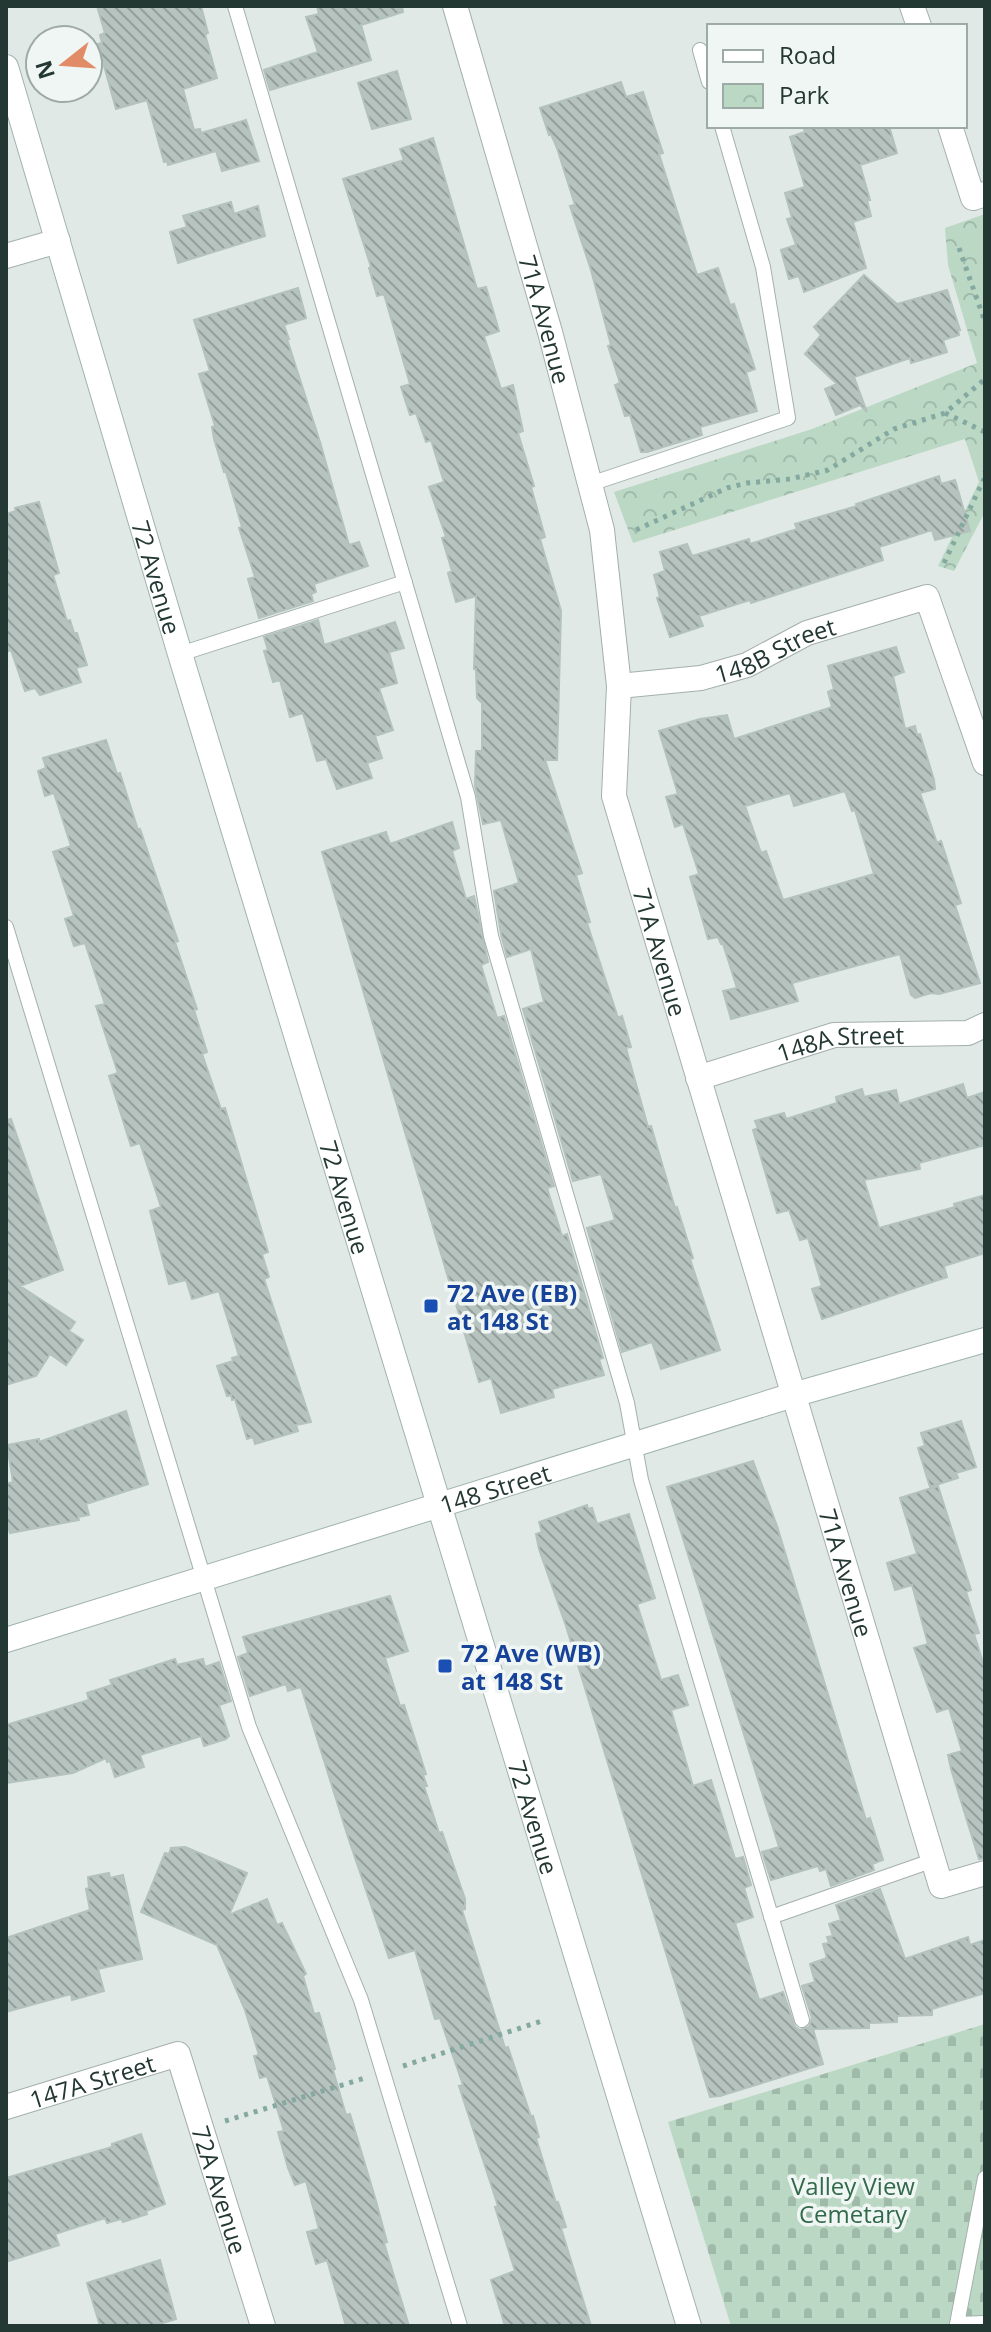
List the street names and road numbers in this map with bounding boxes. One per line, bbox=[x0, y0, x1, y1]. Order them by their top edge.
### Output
street label: 71A Avenue bbox=[512, 251, 579, 387]
street label: 72 Avenue bbox=[125, 516, 190, 638]
street label: 148B Street bbox=[711, 609, 839, 690]
street label: 71A Avenue bbox=[626, 884, 696, 1020]
street label: 148A Street bbox=[772, 1017, 904, 1069]
street label: 72 Avenue bbox=[312, 1136, 378, 1258]
street label: 148 Street bbox=[435, 1455, 554, 1521]
street label: 71A Avenue bbox=[812, 1504, 882, 1641]
street label: 72 Avenue bbox=[501, 1756, 567, 1878]
street label: 147A Street bbox=[25, 2046, 159, 2115]
street label: 72A Avenue bbox=[185, 2121, 256, 2258]

